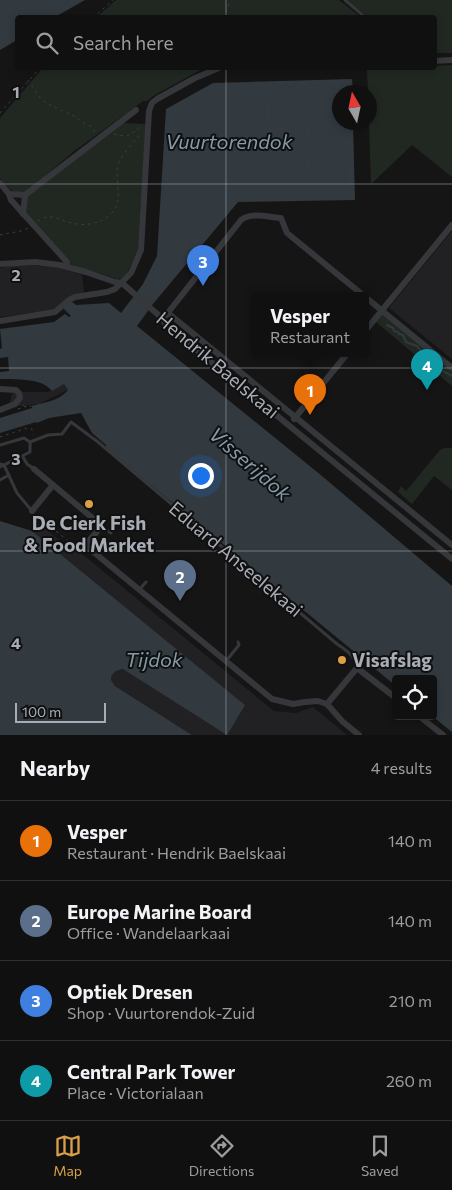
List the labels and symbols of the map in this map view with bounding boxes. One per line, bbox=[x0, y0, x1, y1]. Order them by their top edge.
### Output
text: 1 bbox=[12, 82, 20, 101]
north arrow bbox=[332, 85, 377, 130]
water label: Vuurtorendok bbox=[165, 129, 294, 153]
pin: 3 bbox=[187, 245, 219, 286]
text: 2 bbox=[11, 265, 21, 284]
street label: Hendrik Baelskaai bbox=[152, 307, 284, 423]
pin: 4 bbox=[411, 349, 443, 390]
pin: 1 bbox=[294, 374, 326, 415]
water label: Visserijdok bbox=[205, 421, 297, 506]
text: 3 bbox=[11, 449, 21, 468]
your location bbox=[188, 463, 214, 489]
street label: Eduard Anseelekaai bbox=[165, 496, 308, 621]
marker: De Cierk Fish & Food Market bbox=[83, 498, 95, 510]
place label: De Cierk Fish & Food Market bbox=[24, 511, 154, 556]
pin: 2 bbox=[164, 560, 196, 601]
text: 4 bbox=[11, 633, 21, 652]
water label: Tijdok bbox=[125, 647, 184, 671]
place label: Visafslag bbox=[352, 648, 432, 671]
marker: Visafslag bbox=[336, 654, 348, 666]
scale bar bbox=[15, 700, 106, 723]

